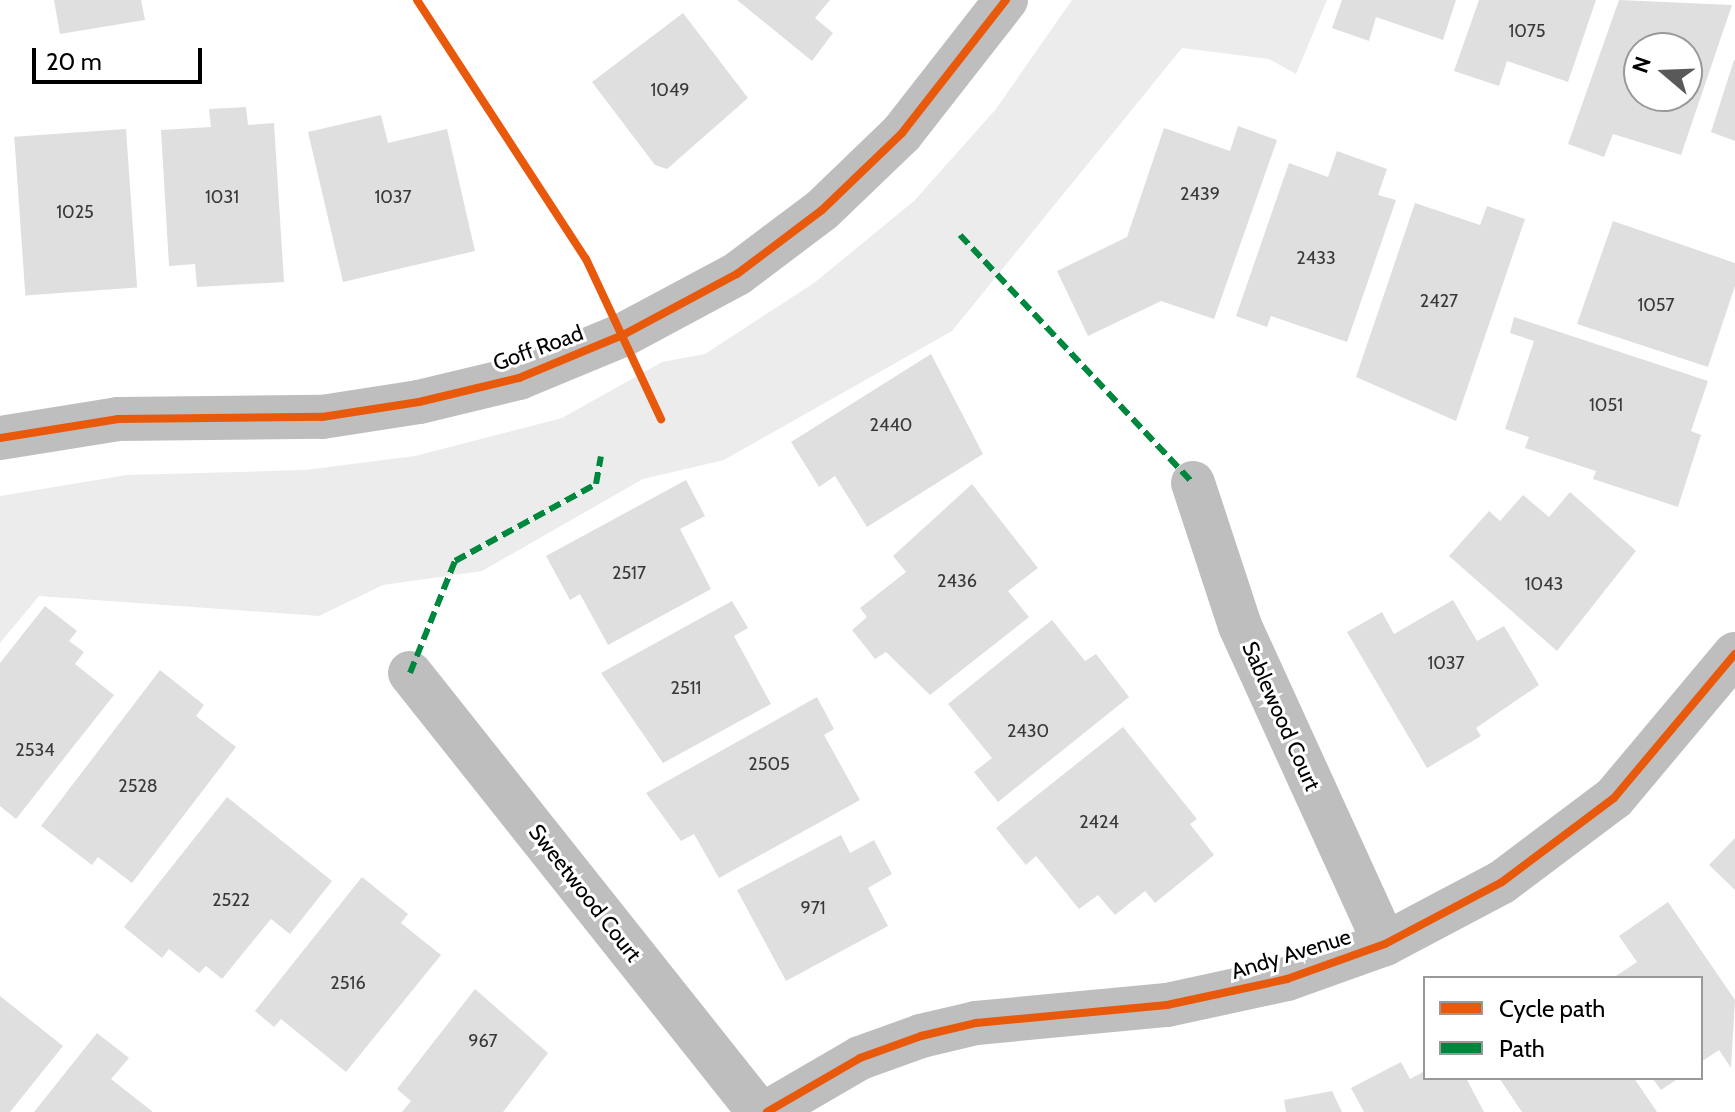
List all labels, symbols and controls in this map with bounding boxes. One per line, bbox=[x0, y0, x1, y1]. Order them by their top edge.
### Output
house number: 1075 bbox=[1508, 20, 1546, 42]
scale bar bbox=[36, 32, 206, 82]
north arrow bbox=[1623, 32, 1703, 112]
text: 20 m bbox=[46, 47, 102, 76]
text: N bbox=[1626, 53, 1657, 76]
house number: 1049 bbox=[650, 79, 690, 101]
house number: 2439 bbox=[1180, 183, 1220, 205]
house number: 1031 bbox=[205, 186, 239, 208]
house number: 1037 bbox=[374, 186, 412, 208]
house number: 1025 bbox=[56, 201, 94, 223]
house number: 2433 bbox=[1296, 247, 1336, 269]
house number: 2427 bbox=[1420, 290, 1458, 312]
house number: 1057 bbox=[1637, 294, 1675, 316]
street label: Goff Road bbox=[489, 320, 587, 376]
house number: 1051 bbox=[1589, 394, 1623, 416]
house number: 2440 bbox=[870, 414, 912, 436]
house number: 2517 bbox=[612, 562, 646, 584]
house number: 2436 bbox=[937, 570, 977, 592]
house number: 1043 bbox=[1525, 573, 1563, 595]
street label: Sablewood Court bbox=[1236, 637, 1326, 795]
house number: 1037 bbox=[1427, 652, 1465, 674]
house number: 2511 bbox=[671, 677, 701, 699]
house number: 2430 bbox=[1007, 720, 1049, 742]
house number: 2534 bbox=[15, 739, 55, 761]
house number: 2505 bbox=[748, 753, 790, 775]
house number: 2528 bbox=[118, 775, 158, 797]
house number: 2424 bbox=[1079, 811, 1119, 833]
street label: Sweetwood Court bbox=[523, 819, 647, 967]
house number: 2522 bbox=[212, 889, 250, 911]
house number: 971 bbox=[800, 897, 826, 919]
street label: Andy Avenue bbox=[1228, 923, 1354, 985]
house number: 2516 bbox=[330, 972, 366, 994]
legend bbox=[1423, 976, 1703, 1080]
text: Cycle path bbox=[1499, 994, 1605, 1023]
house number: 967 bbox=[468, 1030, 498, 1052]
text: Path bbox=[1499, 1034, 1545, 1063]

